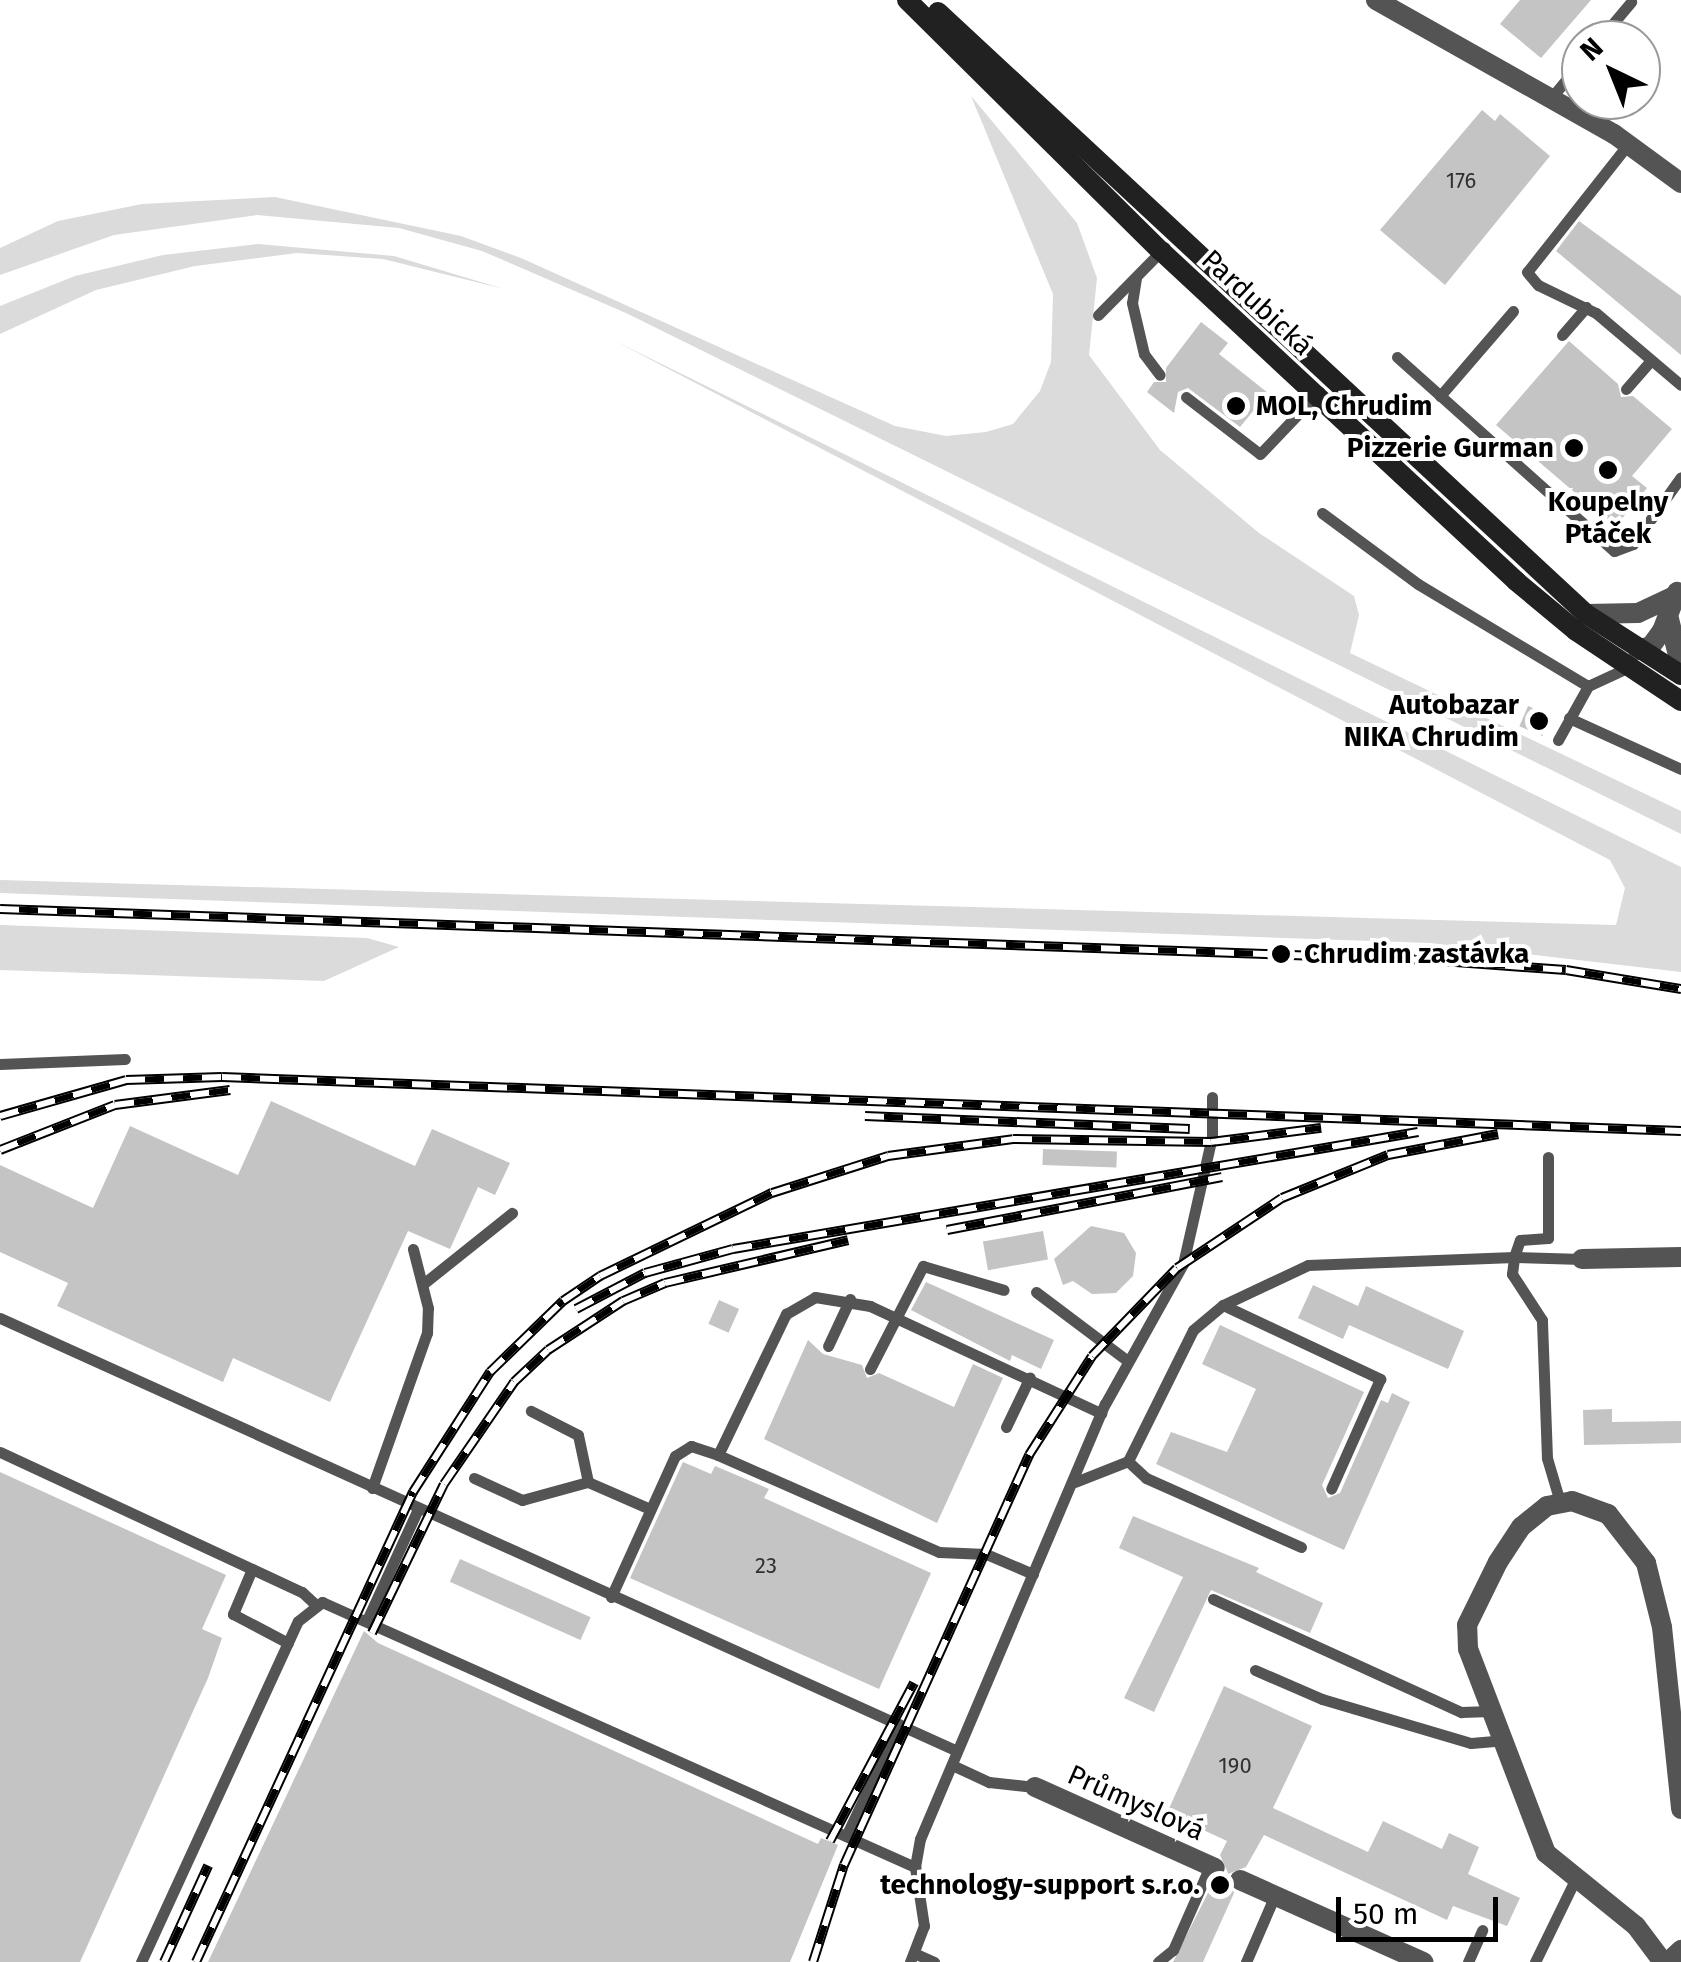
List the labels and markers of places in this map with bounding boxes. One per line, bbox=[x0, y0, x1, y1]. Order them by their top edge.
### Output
place label: MOL, Chrudim bbox=[1256, 389, 1432, 423]
marker: MOL, Chrudim bbox=[1225, 395, 1247, 417]
place label: Pizzerie Gurman bbox=[1347, 431, 1554, 465]
marker: Pizzerie Gurman bbox=[1563, 437, 1585, 459]
marker: Koupelny Ptáček bbox=[1597, 459, 1619, 481]
place label: Koupelny Ptáček bbox=[1548, 485, 1668, 551]
place label: Autobazar NIKA Chrudim bbox=[1344, 688, 1519, 754]
marker: Autobazar NIKA Chrudim bbox=[1528, 710, 1550, 732]
place label: Chrudim zastávka bbox=[1304, 937, 1529, 971]
marker: Chrudim zastávka bbox=[1268, 941, 1294, 967]
place label: technology-support s.r.o. bbox=[880, 1868, 1200, 1902]
marker: technology-support s.r.o. bbox=[1209, 1874, 1231, 1896]

